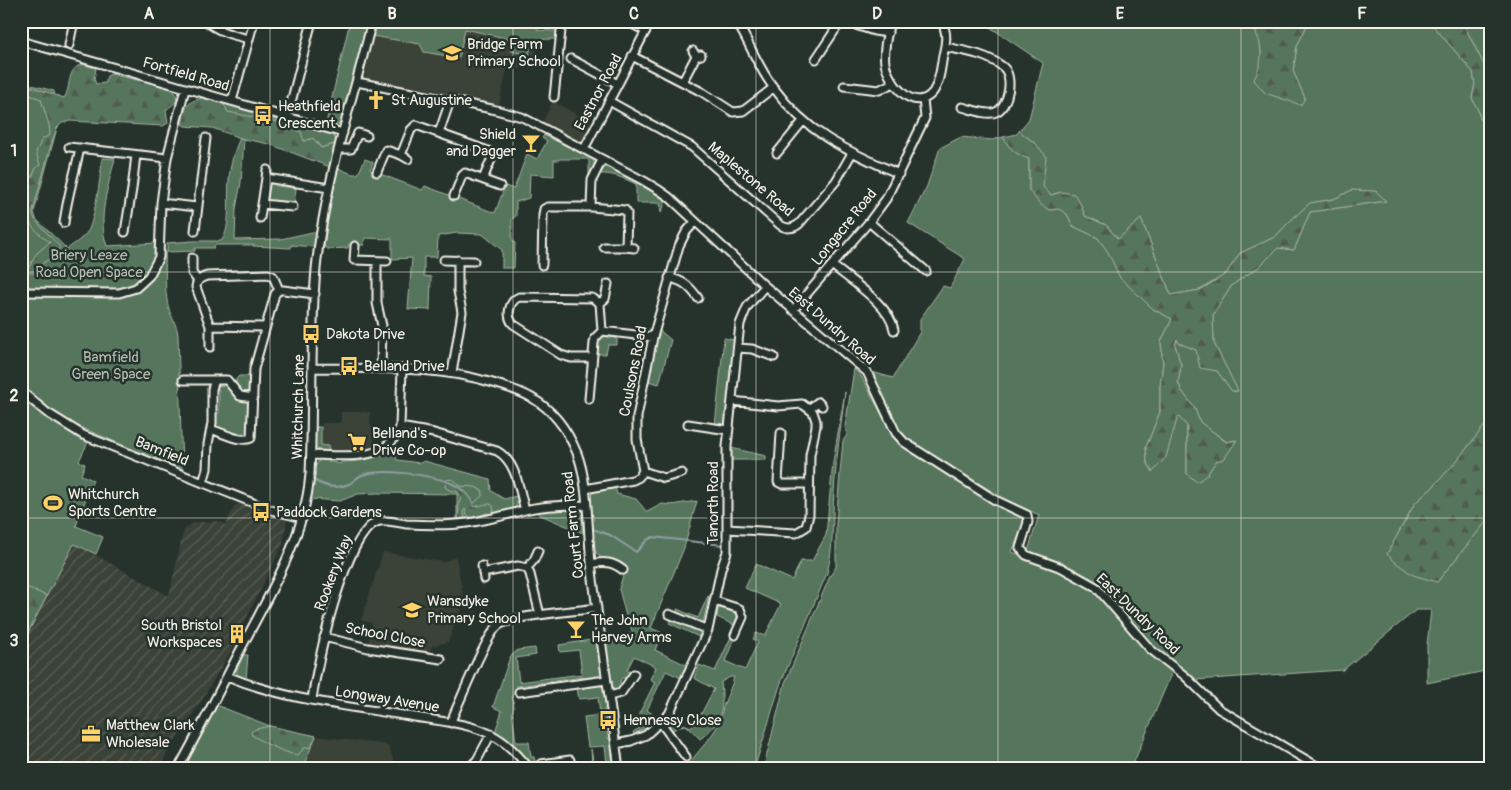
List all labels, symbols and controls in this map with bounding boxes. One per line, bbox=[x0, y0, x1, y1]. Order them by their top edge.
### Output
text: A bbox=[144, 4, 155, 24]
text: B bbox=[387, 4, 397, 24]
text: C bbox=[629, 4, 639, 24]
text: D bbox=[872, 4, 882, 24]
text: E bbox=[1116, 4, 1125, 24]
text: F bbox=[1357, 4, 1367, 24]
place label: Bridge Farm Primary School bbox=[467, 35, 561, 71]
school or university icon: Bridge Farm Primary School bbox=[441, 42, 463, 64]
street label: Eastnor Road bbox=[570, 51, 627, 134]
street label: Fortfield Road bbox=[140, 53, 231, 96]
church icon: St Augustine bbox=[365, 89, 387, 111]
place label: St Augustine bbox=[391, 91, 473, 110]
place label: Heathfield Crescent bbox=[278, 97, 341, 133]
bus stop icon: Heathfield Crescent bbox=[252, 104, 274, 126]
place label: Shield and Dagger bbox=[446, 125, 517, 161]
bar icon: Shield and Dagger bbox=[520, 132, 542, 154]
street label: Maplestone Road bbox=[704, 138, 798, 221]
text: 1 bbox=[11, 141, 17, 161]
street label: Longacre Road bbox=[807, 185, 881, 270]
park label: Briery Leaze Road Open Space bbox=[35, 246, 143, 282]
street label: East Dundry Road bbox=[784, 283, 879, 369]
bus stop icon: Dakota Drive bbox=[300, 323, 322, 345]
street label: Coulsons Road bbox=[615, 324, 652, 418]
place label: Dakota Drive bbox=[326, 325, 406, 344]
park label: Bamfield Green Space bbox=[71, 348, 151, 384]
street label: Whitchurch Lane bbox=[288, 354, 309, 460]
bus stop icon: Belland Drive bbox=[338, 355, 360, 377]
place label: Belland Drive bbox=[364, 357, 445, 376]
text: 2 bbox=[10, 386, 19, 406]
place label: Belland's Drive Co-op bbox=[372, 424, 446, 460]
supermarket icon: Belland's Drive Co-op bbox=[346, 431, 368, 453]
street label: Bamfield bbox=[132, 432, 191, 471]
street label: Tanorth Road bbox=[704, 461, 723, 545]
street label: Court Farm Road bbox=[558, 470, 589, 579]
place label: Whitchurch Sports Centre bbox=[68, 485, 157, 521]
sports icon: Whitchurch Sports Centre bbox=[42, 492, 64, 514]
bus stop icon: Paddock Gardens bbox=[250, 501, 272, 523]
place label: Paddock Gardens bbox=[276, 503, 382, 522]
street label: Rookery Way bbox=[310, 532, 357, 614]
street label: East Dundry Road bbox=[1092, 570, 1184, 659]
place label: Wansdyke Primary School bbox=[427, 592, 521, 628]
school or university icon: Wansdyke Primary School bbox=[401, 599, 423, 621]
place label: The John Harvey Arms bbox=[591, 611, 672, 647]
place label: South Bristol Workspaces bbox=[140, 616, 222, 652]
street label: School Close bbox=[343, 618, 427, 653]
bar icon: The John Harvey Arms bbox=[565, 618, 587, 640]
building icon: South Bristol Workspaces bbox=[226, 623, 248, 645]
text: 3 bbox=[10, 631, 19, 651]
street label: Longway Avenue bbox=[333, 682, 441, 717]
bus stop icon: Hennessy Close bbox=[597, 709, 619, 731]
place label: Hennessy Close bbox=[623, 711, 722, 730]
place label: Matthew Clark Wholesale bbox=[106, 716, 195, 752]
office icon: Matthew Clark Wholesale bbox=[80, 723, 102, 745]

